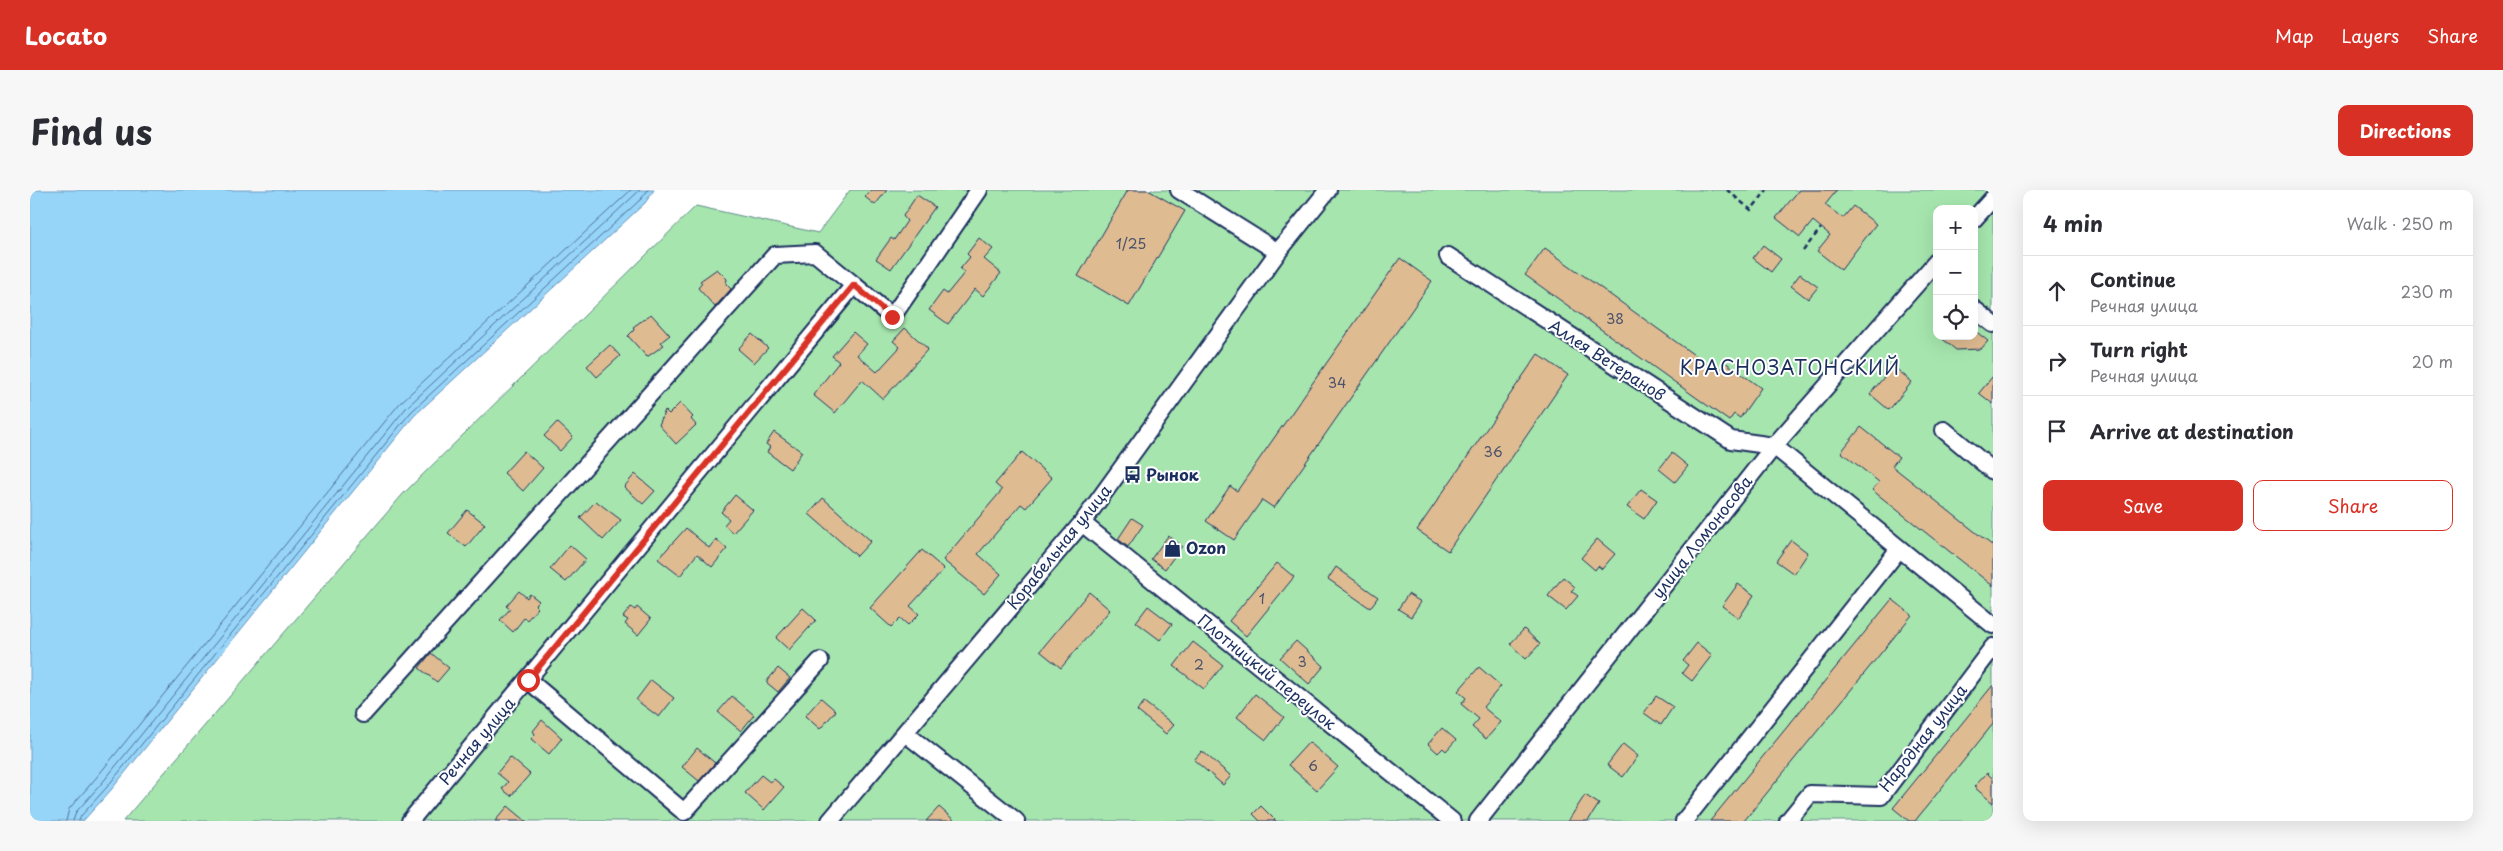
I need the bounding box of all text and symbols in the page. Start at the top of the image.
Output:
text: Locato [25,17,107,53]
text: Map [2275,22,2314,49]
text: Layers [2342,22,2399,49]
text: Share [2427,22,2478,49]
text: Find us [30,104,152,157]
button: Directions [2338,105,2473,156]
map controls [1933,205,1978,340]
button: + [1933,205,1978,250]
text: 4 min [2043,207,2103,239]
text: Walk · 250 m [2347,211,2453,235]
house number: 1/25 [1116,233,1146,254]
button: − [1933,250,1978,295]
text: Continue [2090,265,2176,293]
icon: ahead [2043,277,2071,305]
text: 230 m [2401,279,2453,303]
text: Речная улица [2090,293,2198,317]
button: locate [1933,295,1978,340]
route end [881,306,904,329]
house number: 38 [1606,308,1624,329]
street label: Аллея Ветеранов [1545,312,1671,406]
text: Turn right [2090,335,2188,363]
icon: right [2043,347,2071,375]
text: 20 m [2412,349,2453,373]
district label: КРАСНОЗАТОНСКИЙ [1680,353,1900,381]
text: Речная улица [2090,363,2198,387]
house number: 34 [1328,372,1346,393]
icon: arrive [2043,417,2071,445]
text: Arrive at destination [2090,417,2294,445]
house number: 36 [1483,441,1503,462]
place label: Рынок [1146,462,1200,486]
bus stop icon: Рынок [1122,465,1142,485]
street label: улица Ломоносова [1645,470,1757,603]
street label: Корабельная улица [1000,479,1116,614]
button: Save [2043,480,2243,531]
button: Share [2253,480,2453,531]
place label: Ozon [1186,535,1226,559]
shop icon: Ozon [1162,538,1182,558]
house number: 1 [1259,588,1265,609]
street label: Плотницкий переулок [1193,608,1342,735]
house number: 3 [1297,651,1307,672]
house number: 2 [1194,654,1204,675]
route start [517,669,540,692]
street label: Народная улица [1872,678,1972,796]
street label: Речная улица [432,691,520,789]
house number: 6 [1308,755,1318,776]

